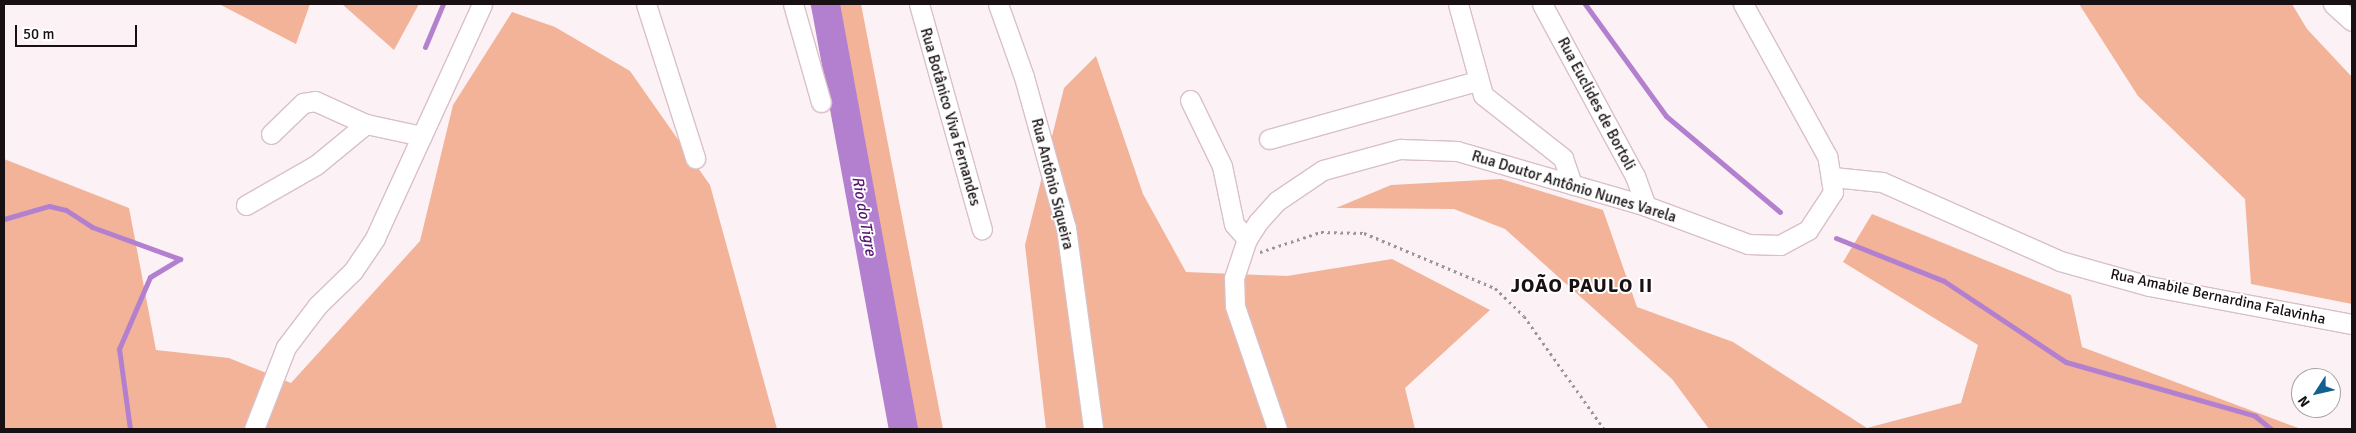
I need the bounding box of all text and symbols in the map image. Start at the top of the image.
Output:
scale bar [18,15,140,47]
text: 50 m [23,25,54,43]
street label: Rua Botânico Viva Fernandes [916,26,984,208]
street label: Rua Euclides de Bortoli [1553,35,1639,173]
street label: Rua Antônio Siqueira [1027,117,1077,251]
street label: Rua Doutor Antônio Nunes Varela [1469,147,1679,227]
water label: Rio do Tigre [848,175,880,257]
street label: Rua Amabile Bernardina Falavinha [2109,265,2327,329]
district label: JOÃO PAULO II [1509,273,1655,297]
north arrow [2291,368,2341,418]
text: N [2294,392,2314,410]

